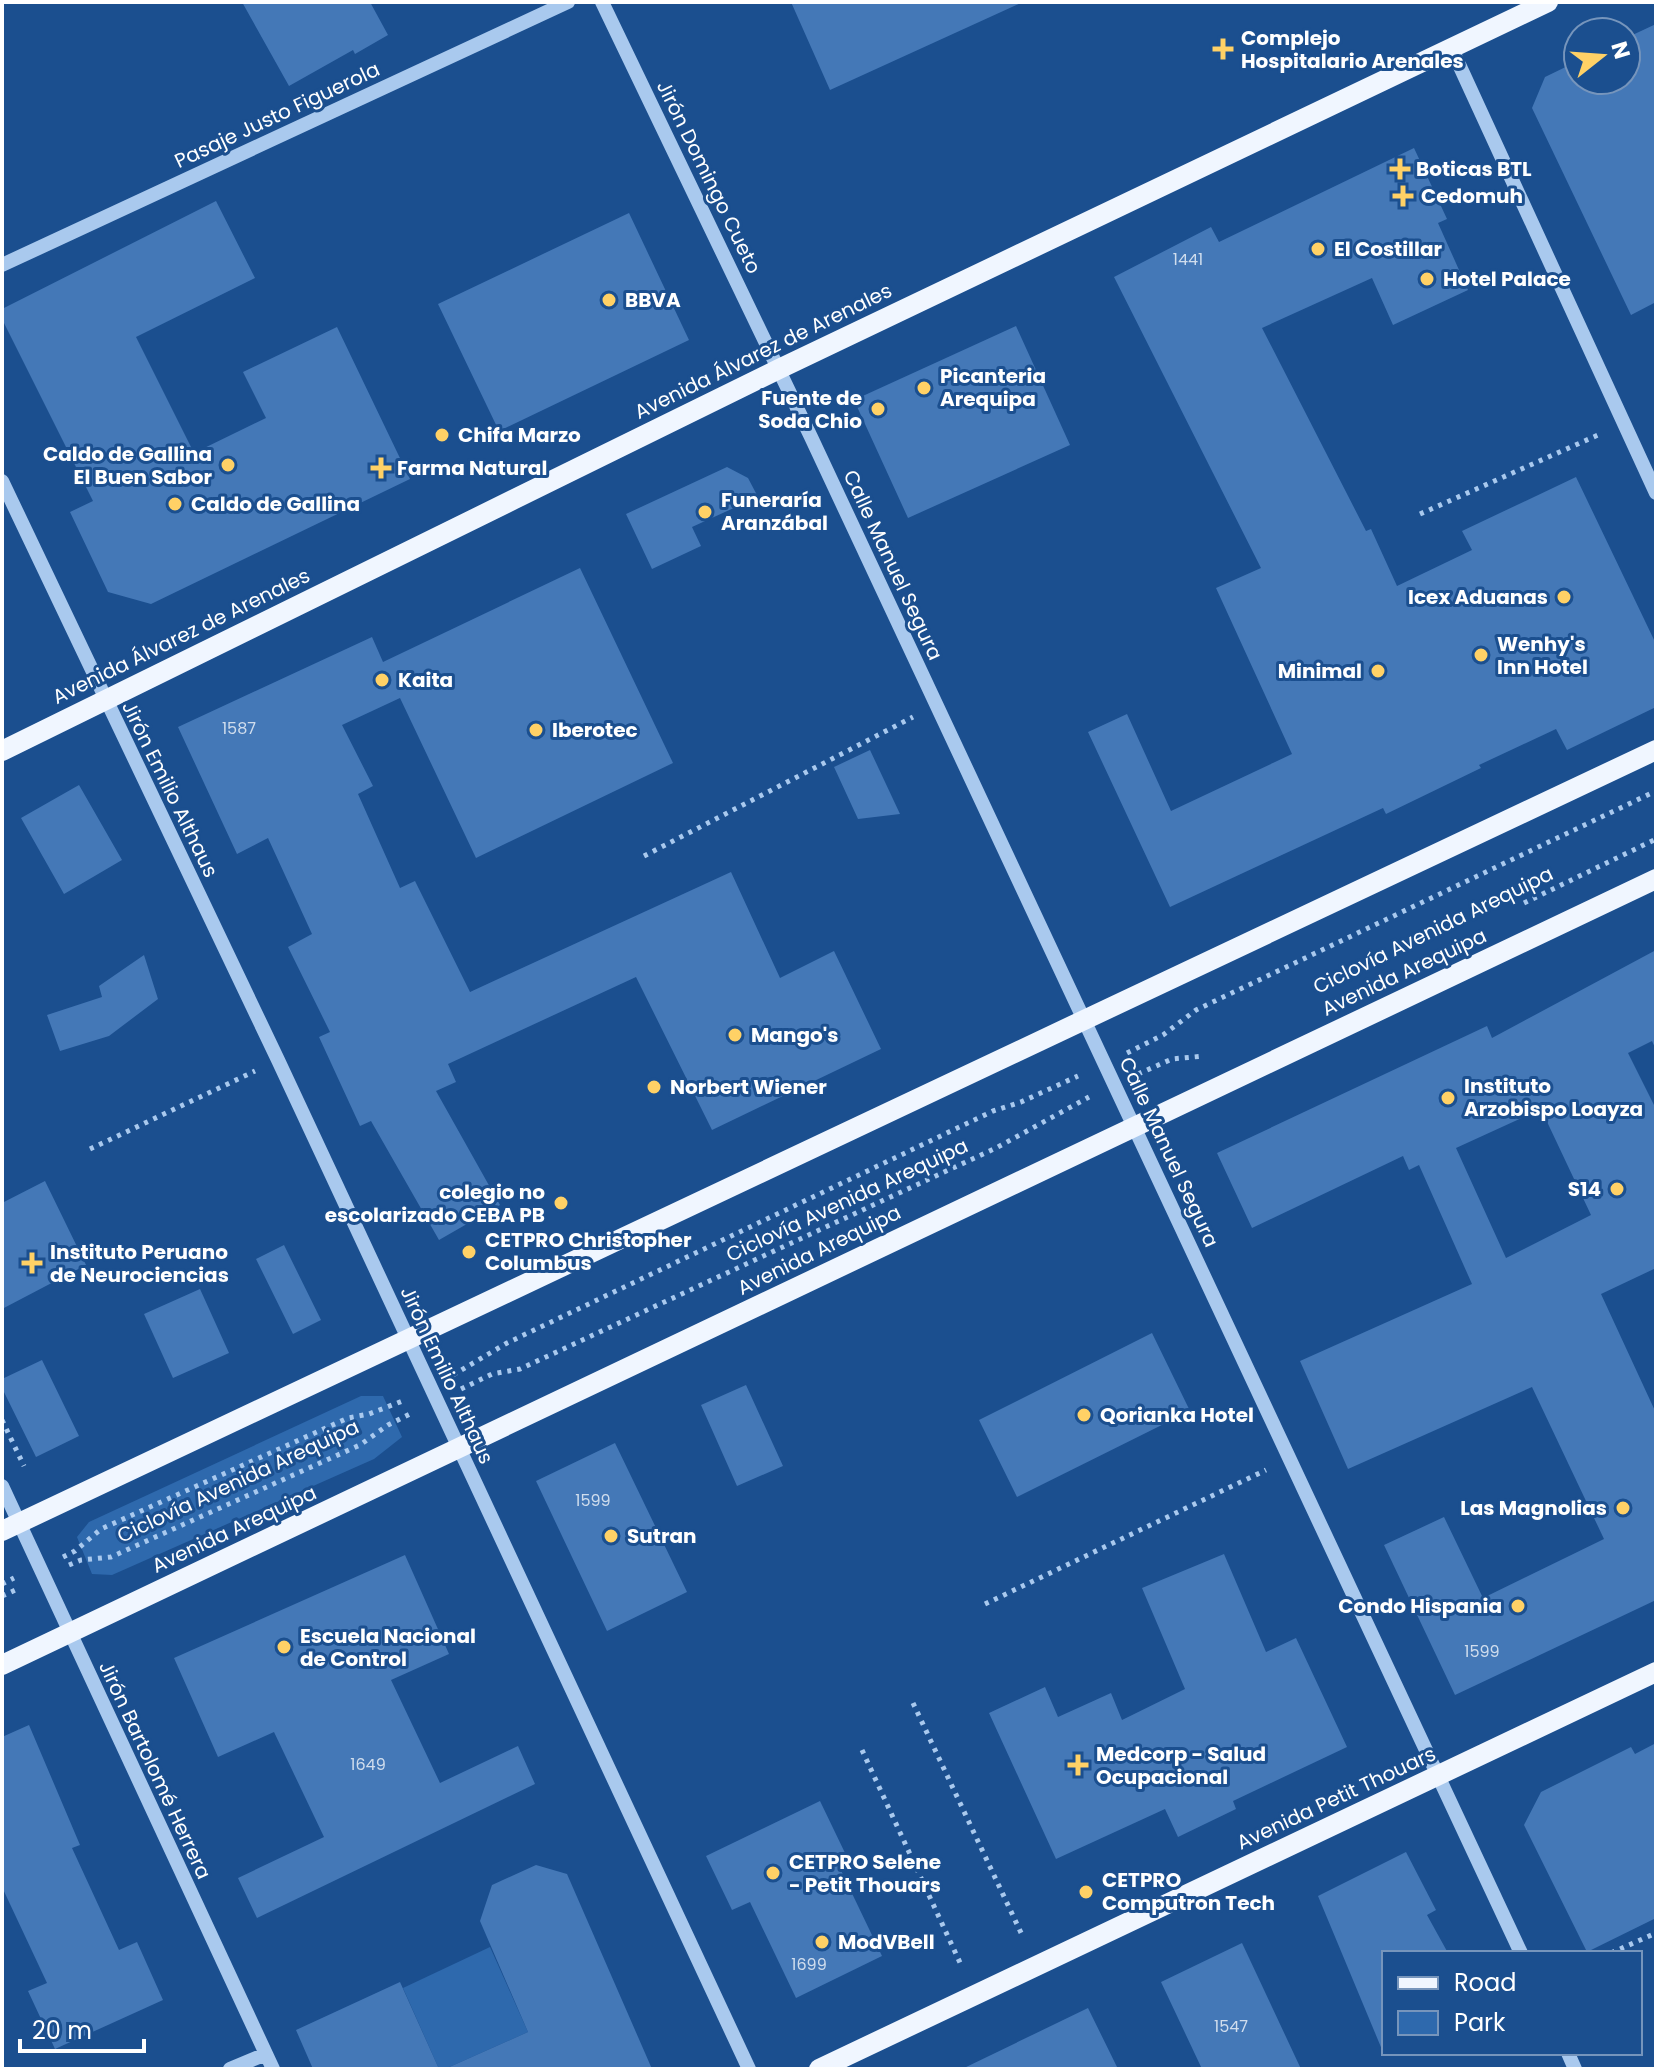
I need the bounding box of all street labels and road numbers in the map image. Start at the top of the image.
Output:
street label: Pasaje Justo Figuerola [170,55,384,175]
street label: Jirón Domingo Cueto [650,76,768,278]
street label: Avenida Álvarez de Arenales [630,276,896,426]
street label: Calle Manuel Segura [837,465,949,665]
street label: Avenida Álvarez de Arenales [48,561,314,711]
street label: Jirón Emilio Althaus [115,696,225,882]
street label: Ciclovía Avenida Arequipa [1309,861,1557,999]
street label: Avenida Arequipa [1318,923,1490,1021]
street label: Calle Manuel Segura [1113,1052,1225,1252]
street label: Ciclovía Avenida Arequipa [722,1133,972,1267]
street label: Avenida Arequipa [733,1200,905,1300]
street label: Jirón Emilio Althaus [394,1282,500,1468]
street label: Ciclovía Avenida Arequipa [113,1414,363,1548]
street label: Avenida Arequipa [148,1480,320,1578]
street label: Jirón Bartolomé Herrera [92,1656,218,1884]
street label: Avenida Petit Thouars [1232,1740,1440,1856]

